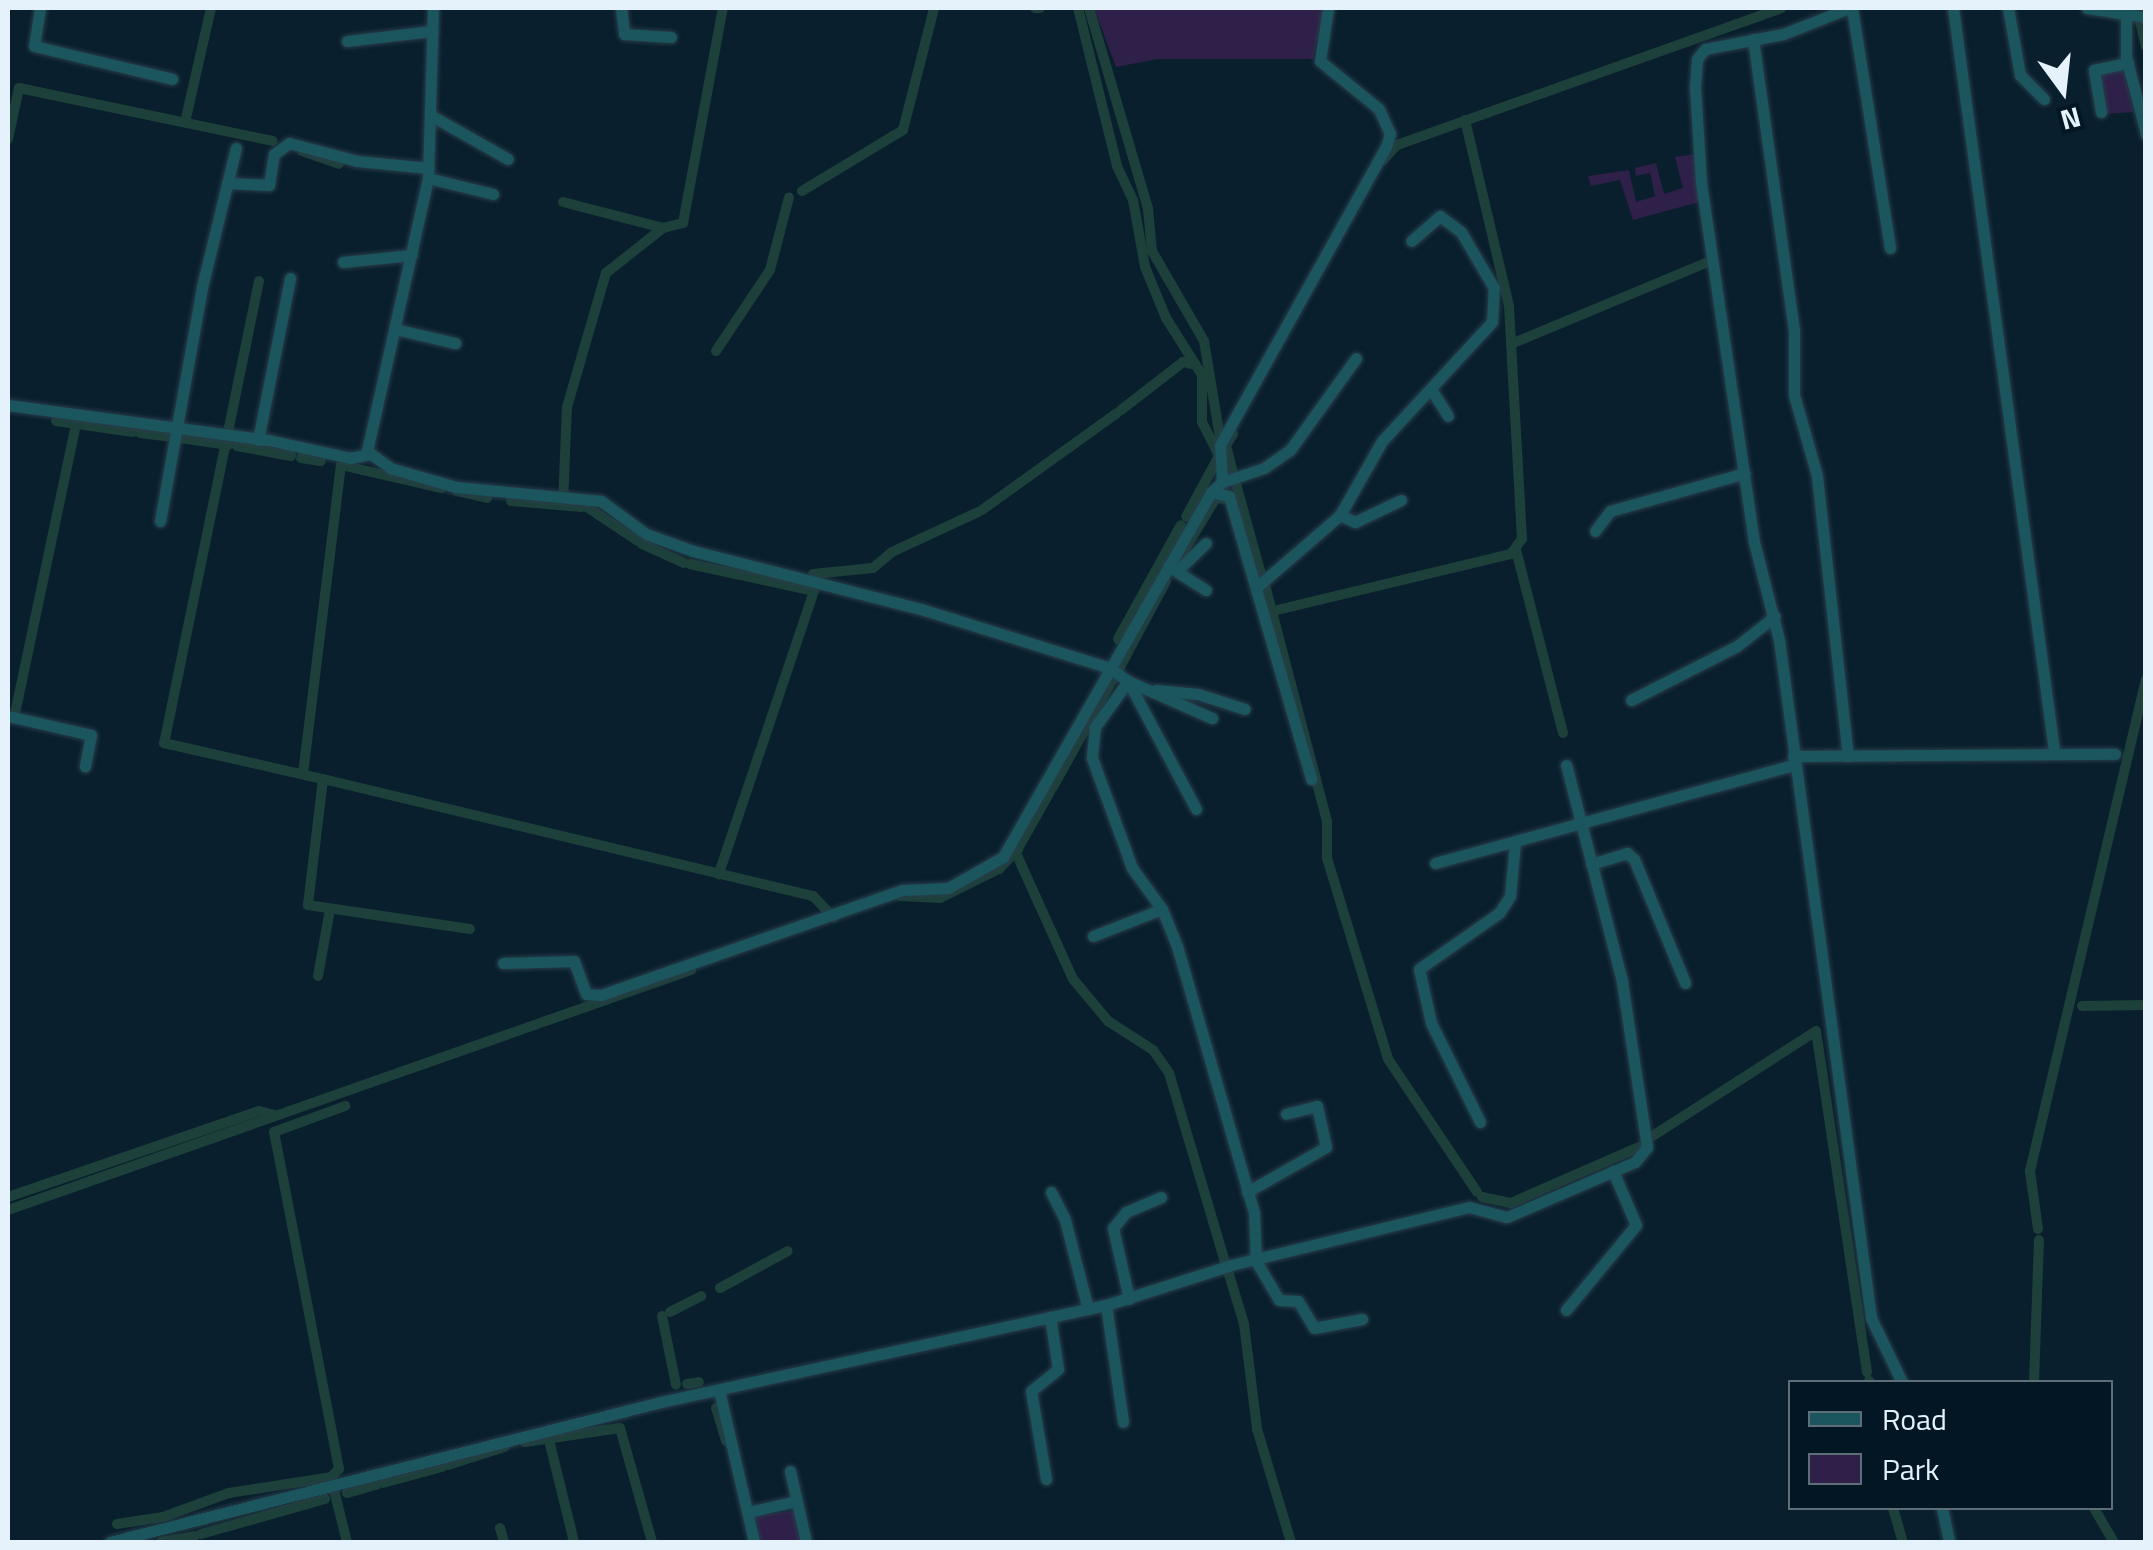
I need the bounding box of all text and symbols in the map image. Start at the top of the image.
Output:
north arrow [2013,40,2113,140]
text: N [2056,96,2086,143]
legend [1788,1380,2113,1510]
text: Road [1882,1396,1947,1442]
text: Park [1882,1446,1939,1492]

